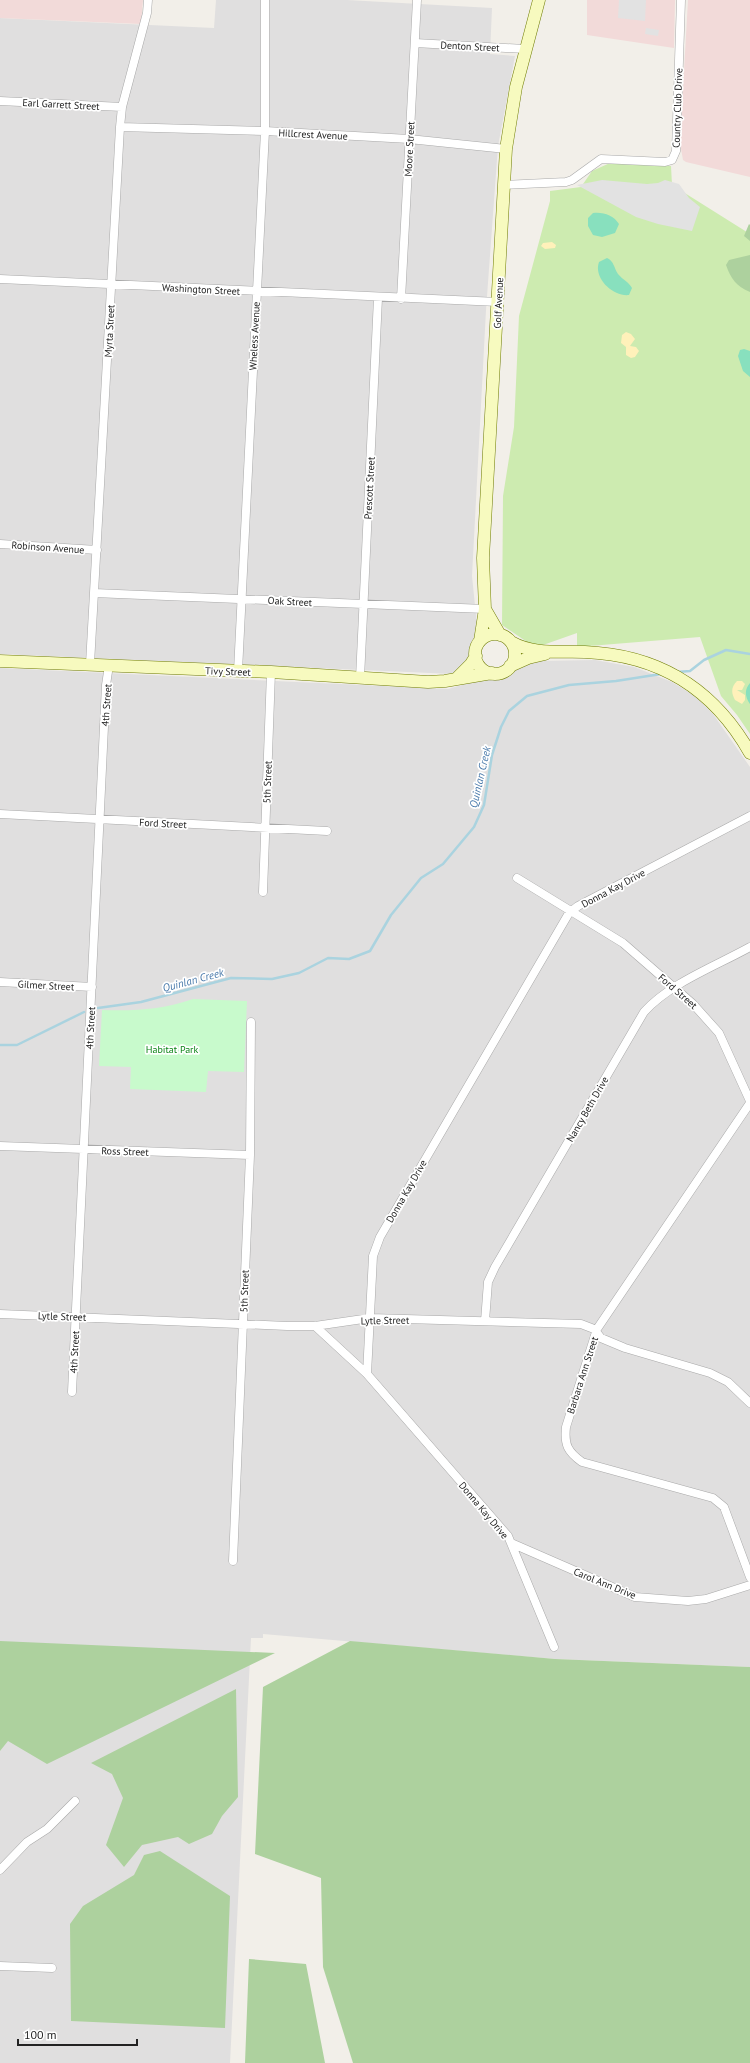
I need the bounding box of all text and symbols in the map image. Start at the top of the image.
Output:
street label: Denton Street [440,38,501,55]
street label: Country Club Drive [670,68,685,148]
street label: Earl Garrett Street [22,96,100,113]
street label: Moore Street [402,120,417,177]
street label: Hillcrest Avenue [278,126,348,143]
street label: Golf Avenue [491,277,506,329]
street label: Washington Street [162,281,241,298]
street label: Wheless Avenue [246,301,263,371]
street label: Myrta Street [102,304,117,358]
street label: Prescott Street [361,456,378,520]
street label: Robinson Avenue [11,538,85,557]
street label: Oak Street [267,594,313,609]
street label: Tivy Street [205,664,252,679]
street label: 4th Street [99,683,115,727]
water label: Quinlan Creek [466,744,494,809]
street label: 5th Street [260,760,275,803]
street label: Ford Street [139,816,188,831]
street label: Donna Kay Drive [579,866,647,911]
water label: Quinlan Creek [161,965,226,995]
street label: Ford Street [655,971,700,1012]
street label: Gilmer Street [17,978,75,994]
street label: 4th Street [83,1006,98,1050]
park label: Habitat Park [146,1043,198,1056]
street label: Nancy Beth Drive [563,1074,611,1144]
street label: Ross Street [101,1144,150,1159]
street label: Donna Kay Drive [383,1157,430,1225]
street label: 5th Street [237,1269,252,1312]
street label: Lytle Street [38,1309,87,1324]
street label: Lytle Street [361,1314,410,1327]
street label: 4th Street [67,1330,82,1374]
street label: Barbara Ann Street [564,1334,601,1415]
street label: Donna Kay Drive [456,1479,511,1542]
street label: Carol Ann Drive [572,1565,638,1602]
scale bar [18,2021,137,2047]
text: 100 m [24,2027,57,2042]

